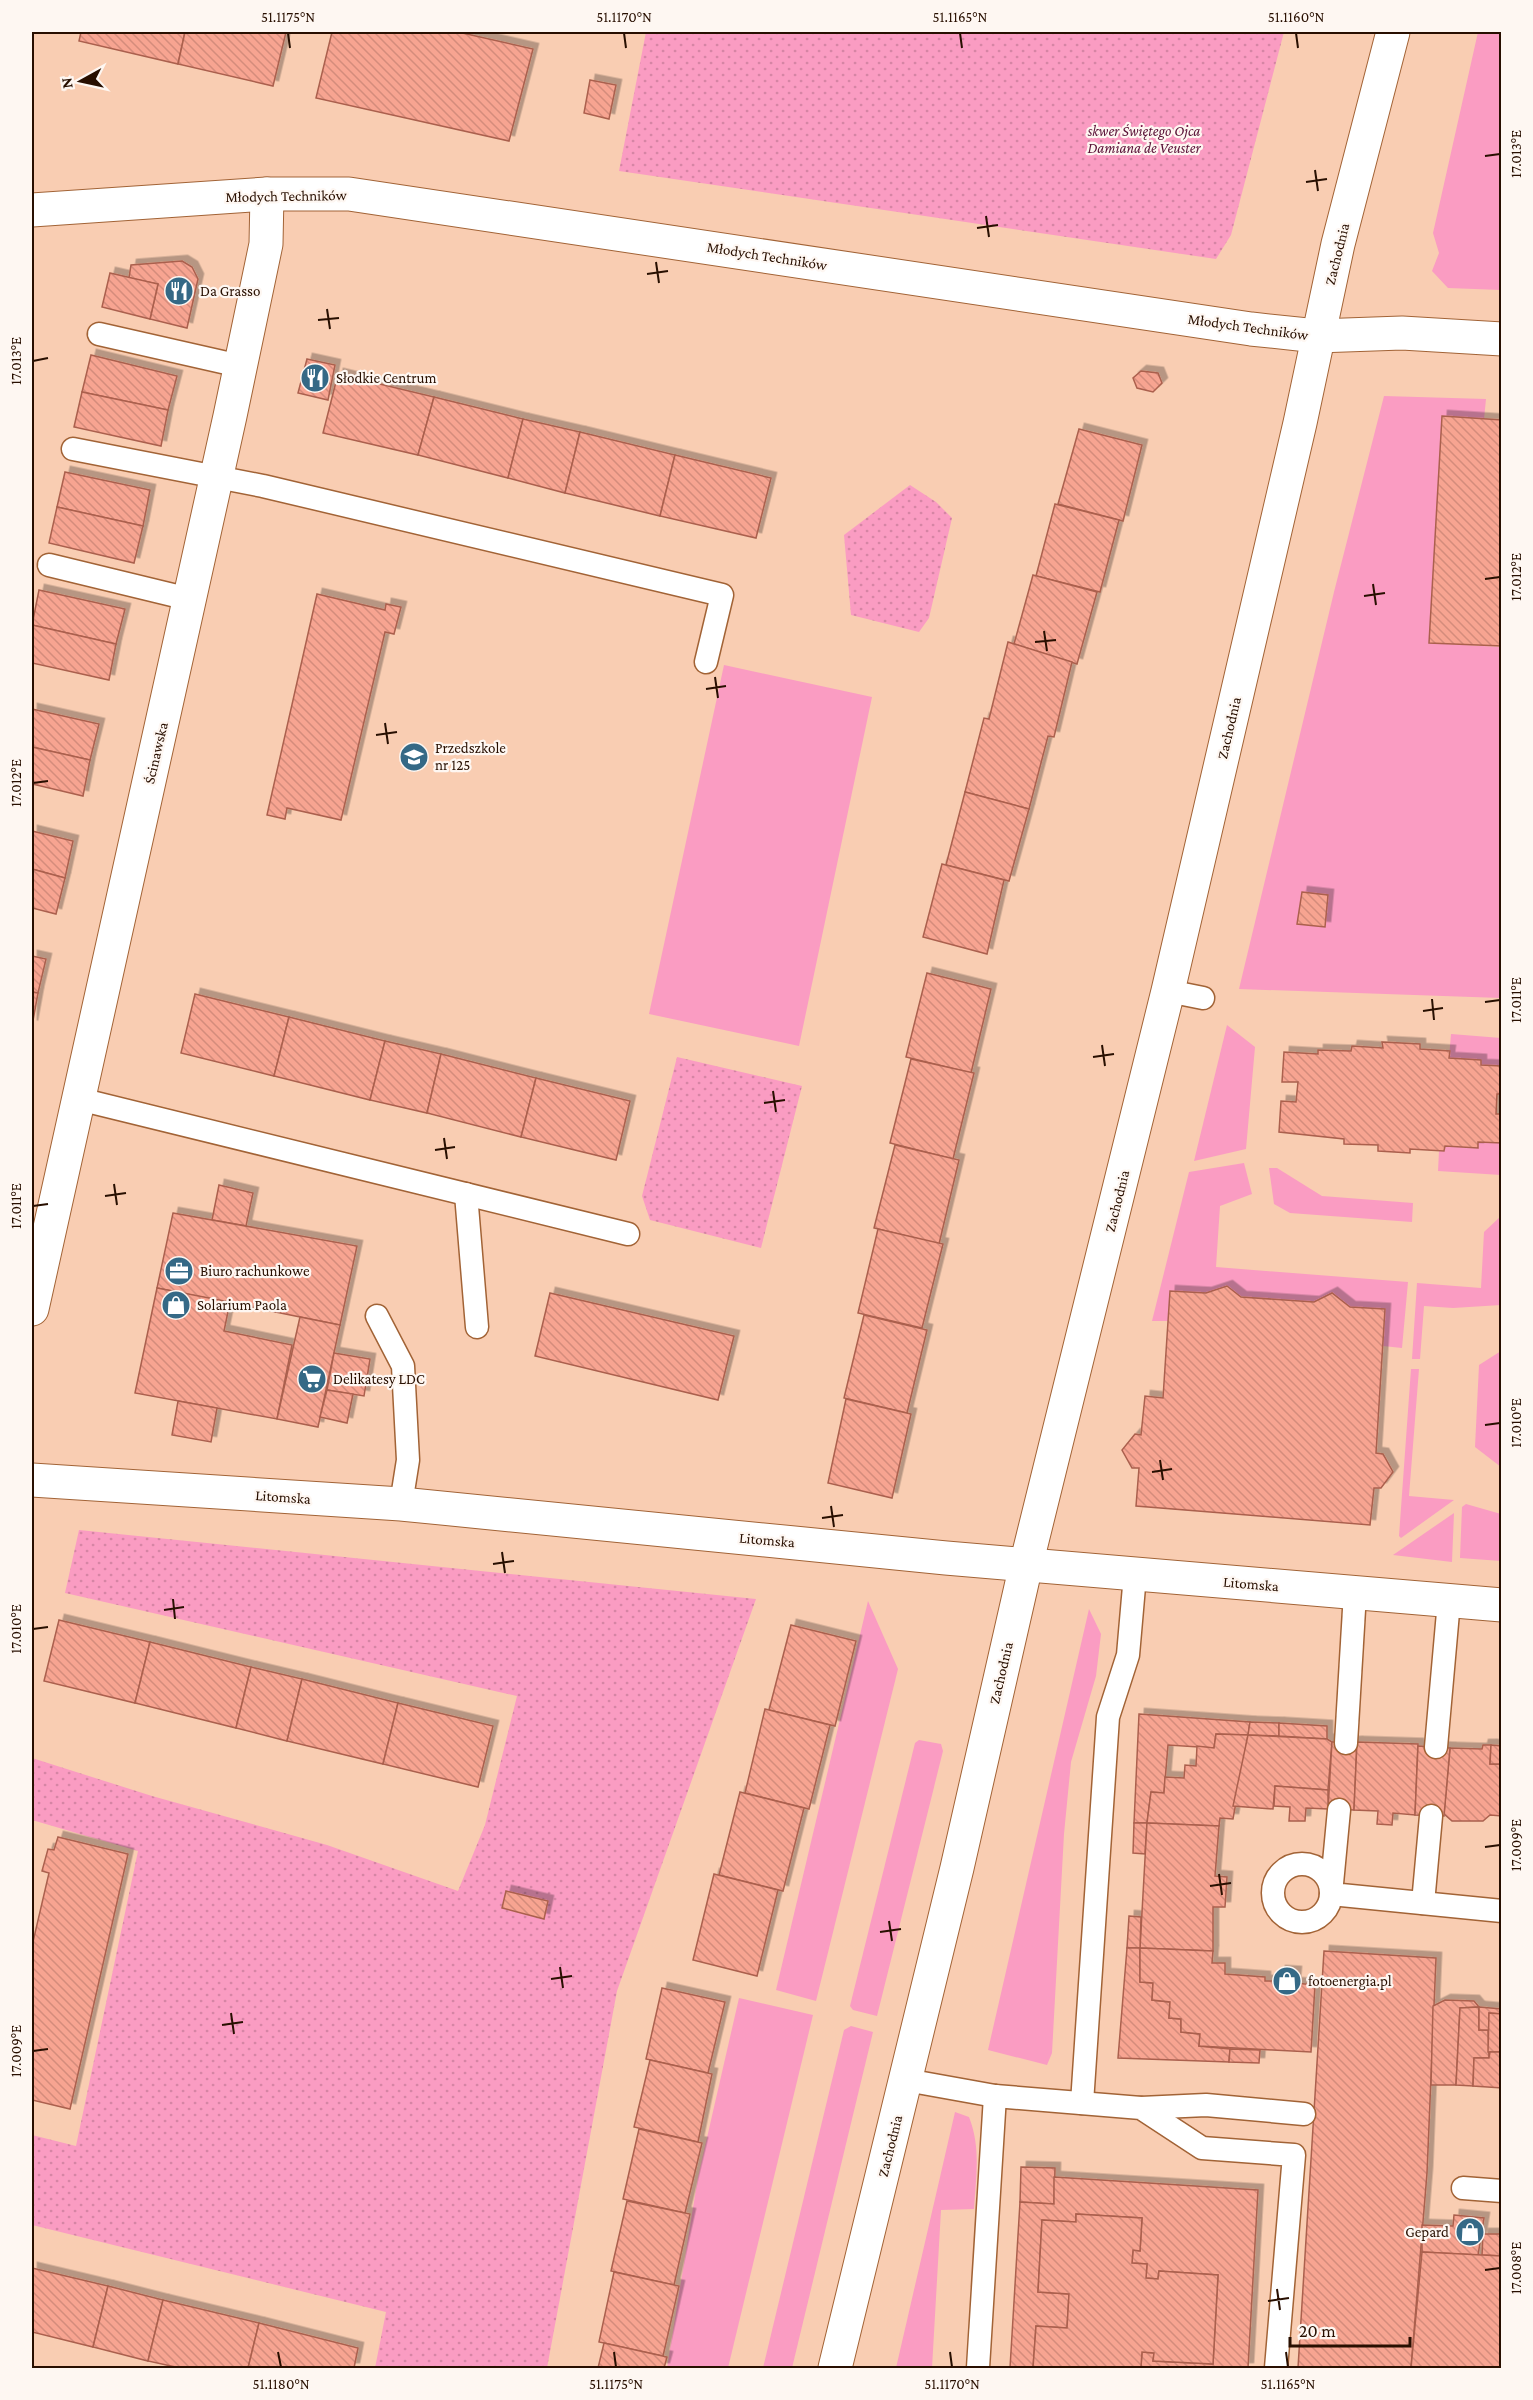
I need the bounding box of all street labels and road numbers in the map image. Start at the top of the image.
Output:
street label: Młodych Techników [225,187,348,206]
street label: Zachodnia [1322,221,1352,287]
street label: Młodych Techników [706,239,829,275]
street label: Młodych Techników [1187,311,1310,344]
street label: Zachodnia [1214,695,1244,761]
street label: Ścinawska [141,720,171,785]
street label: Zachodnia [1102,1168,1132,1234]
street label: Litomska [255,1487,311,1507]
street label: Litomska [739,1530,795,1550]
street label: Litomska [1223,1574,1279,1594]
street label: Zachodnia [986,1640,1016,1706]
street label: Zachodnia [875,2113,905,2179]

